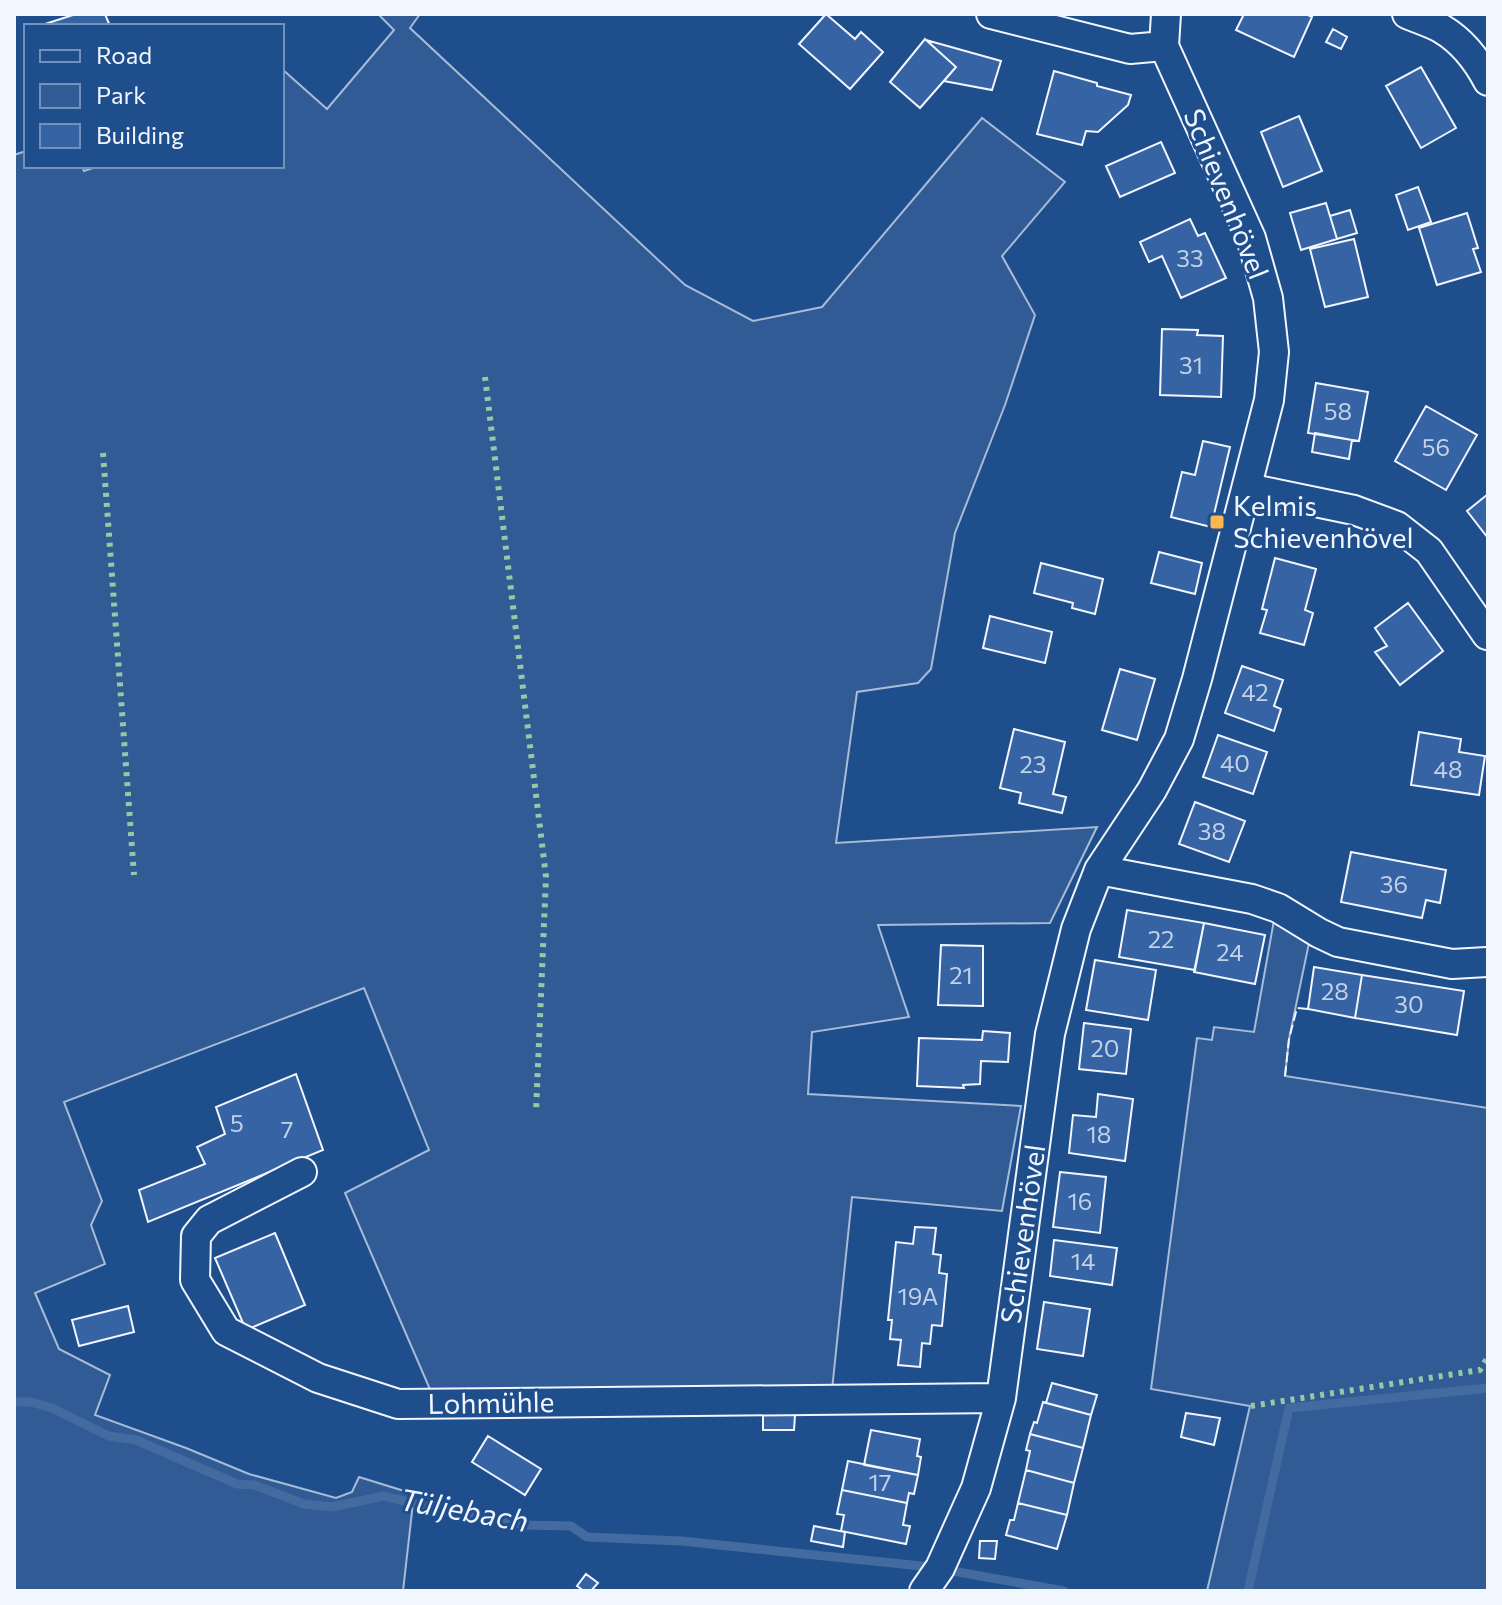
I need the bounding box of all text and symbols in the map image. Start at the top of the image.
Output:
legend [24,24,284,168]
text: Road [96,40,152,69]
text: Park [96,80,146,109]
street label: Schievenhövel [1177,104,1277,284]
text: Building [96,120,184,149]
house number: 33 [1176,243,1204,272]
house number: 31 [1179,350,1203,379]
house number: 58 [1324,396,1352,425]
house number: 56 [1422,432,1450,461]
place label: Kelmis Schievenhövel [1233,488,1414,554]
marker: Kelmis Schievenhövel [1208,513,1226,531]
house number: 42 [1241,677,1269,706]
house number: 40 [1220,748,1250,777]
house number: 23 [1019,749,1047,778]
house number: 48 [1434,754,1462,783]
house number: 38 [1198,816,1226,845]
house number: 36 [1380,869,1408,898]
house number: 22 [1148,924,1174,953]
house number: 24 [1216,937,1244,966]
house number: 21 [949,960,973,989]
house number: 28 [1321,976,1349,1005]
house number: 30 [1394,989,1424,1018]
house number: 20 [1091,1033,1119,1062]
house number: 5 [230,1108,244,1137]
house number: 7 [281,1114,293,1143]
house number: 18 [1087,1119,1111,1148]
street label: Schievenhövel [993,1142,1051,1326]
house number: 16 [1068,1186,1092,1215]
house number: 14 [1071,1246,1095,1275]
house number: 19A [898,1281,938,1310]
street label: Lohmühle [427,1384,555,1420]
house number: 17 [869,1467,891,1496]
water label: Tüljebach [397,1479,532,1538]

